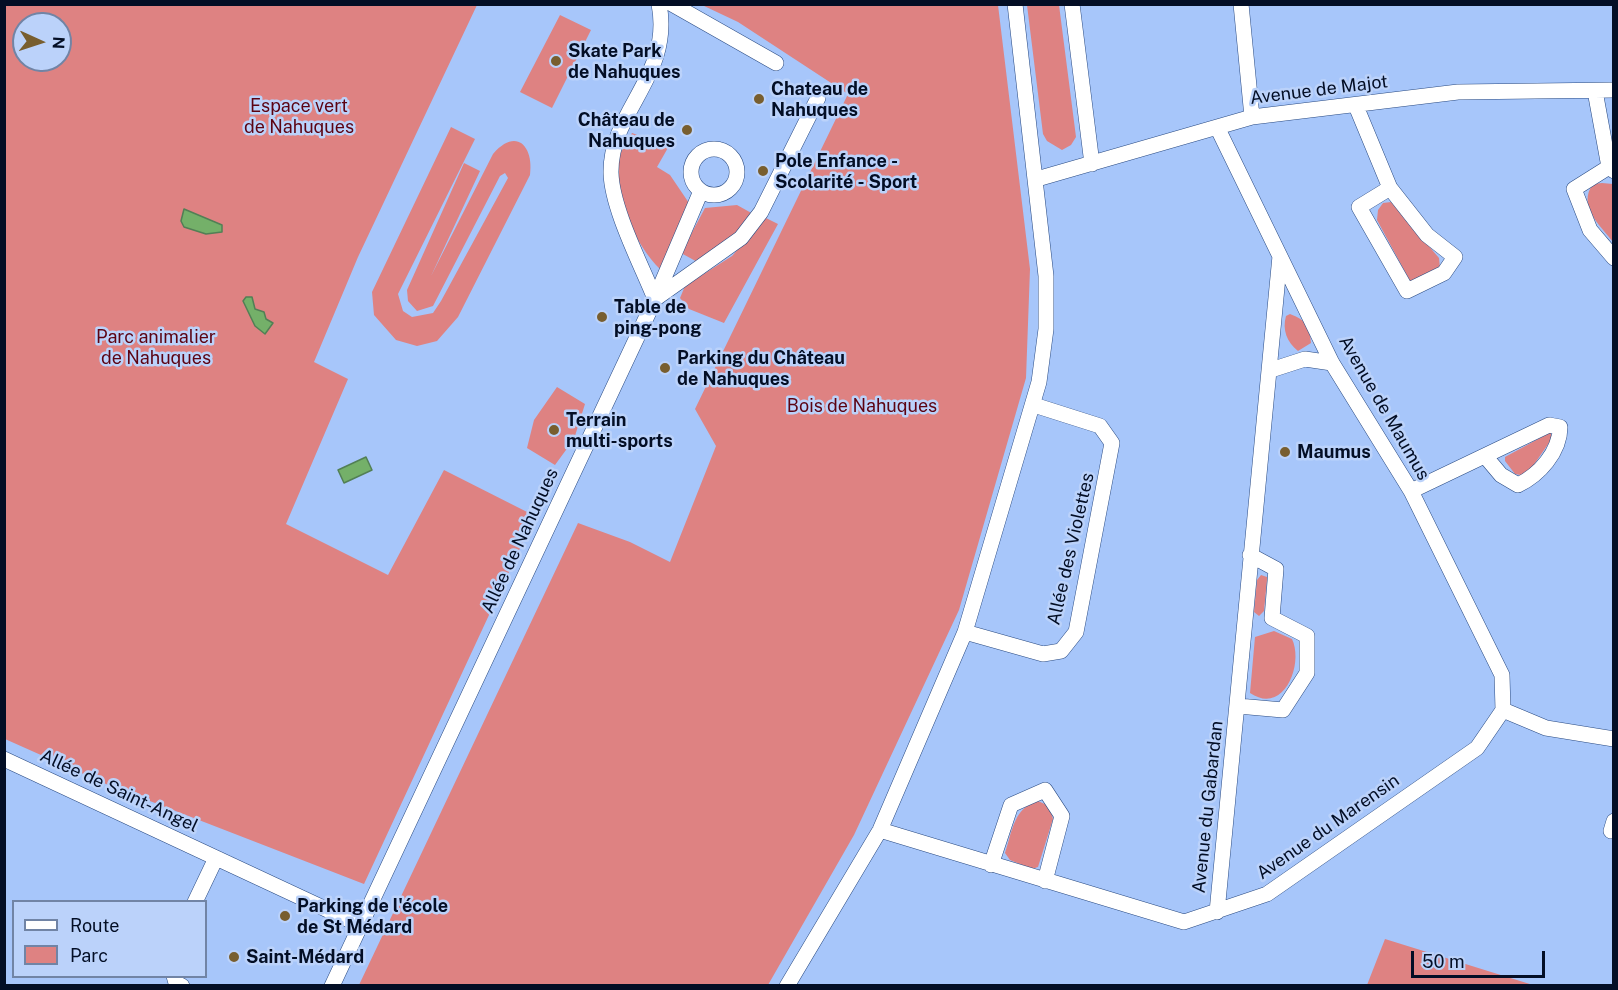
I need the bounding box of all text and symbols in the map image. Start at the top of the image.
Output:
north arrow [12,12,72,72]
text: N [49,36,68,50]
place label: Skate Park de Nahuques [568,40,680,82]
marker: Skate Park de Nahuques [549,54,563,68]
street label: Avenue de Majot [1249,71,1389,109]
place label: Chateau de Nahuques [771,78,868,121]
marker: Chateau de Nahuques [752,92,766,106]
park label: Espace vert de Nahuques [244,95,354,138]
place label: Château de Nahuques [578,109,675,152]
marker: Château de Nahuques [680,123,694,137]
place label: Pole Enfance - Scolarité - Sport [775,150,917,192]
marker: Pole Enfance - Scolarité - Sport [756,164,770,178]
place label: Table de ping-pong [614,296,701,338]
marker: Table de ping-pong [595,310,609,324]
park label: Parc animalier de Nahuques [96,326,216,368]
street label: Avenue de Maumus [1334,332,1434,484]
place label: Parking du Château de Nahuques [677,347,845,389]
marker: Parking du Château de Nahuques [658,361,672,375]
park label: Bois de Nahuques [787,395,937,417]
place label: Terrain multi-sports [566,409,673,452]
marker: Terrain multi-sports [547,423,561,437]
place label: Maumus [1297,441,1371,463]
marker: Maumus [1278,445,1292,459]
street label: Allée de Nahuques [477,465,563,617]
street label: Allée des Violettes [1043,471,1099,627]
street label: Avenue du Gabardan [1188,720,1228,894]
street label: Allée de Saint-Angel [36,745,202,837]
street label: Avenue du Marensin [1253,770,1403,884]
place label: Parking de l'école de St Médard [297,895,448,938]
legend [12,900,207,978]
marker: Parking de l'école de St Médard [278,909,292,923]
text: Route [70,915,119,936]
scale bar [1414,939,1548,977]
text: Parc [70,945,108,966]
place label: Saint-Médard [246,946,364,968]
marker: Saint-Médard [227,950,241,964]
text: 50 m [1422,951,1465,972]

